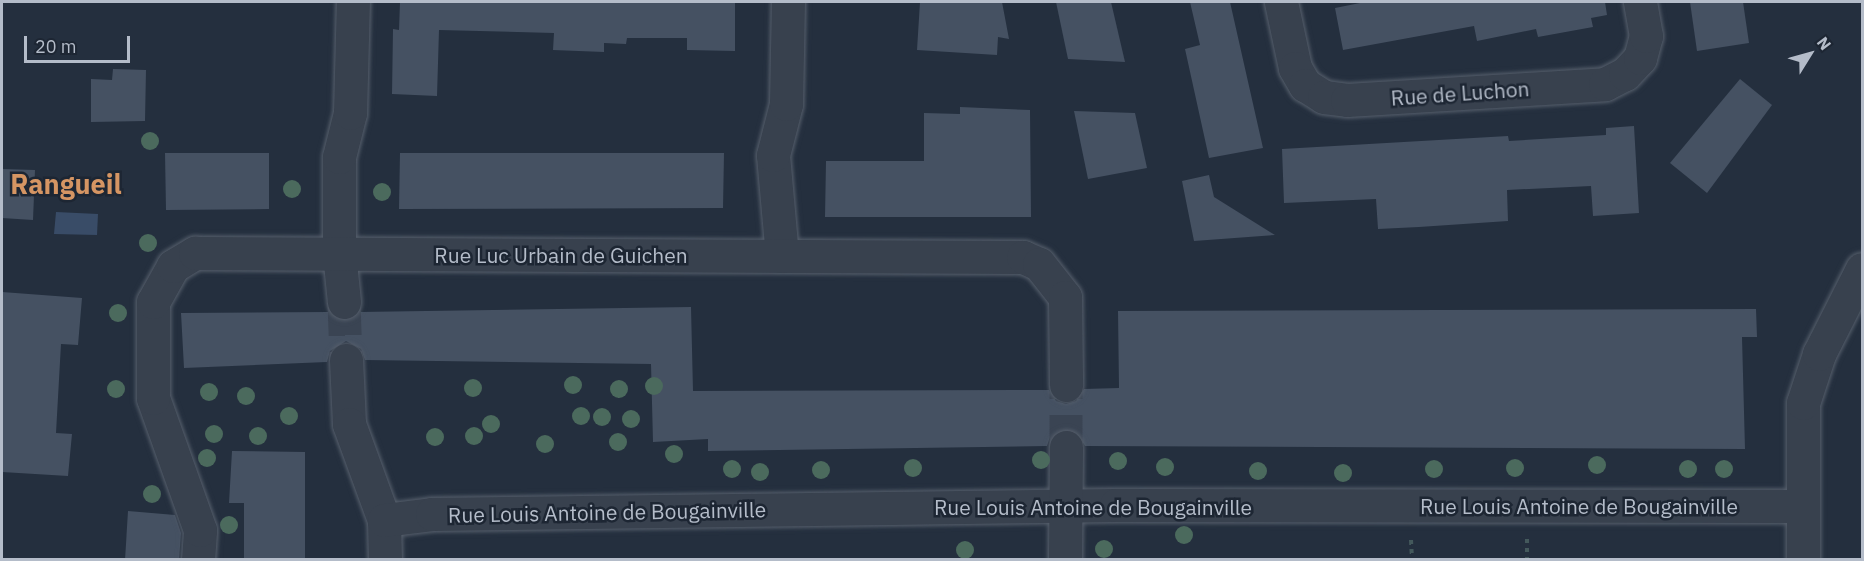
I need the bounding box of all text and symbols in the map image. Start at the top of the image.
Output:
scale bar [27,24,134,62]
north arrow [1780,24,1840,84]
text: N [1813,33,1836,54]
text: 20 m [35,35,77,58]
street label: Rue de Luchon [1390,76,1530,110]
district label: Rangueil [10,168,122,200]
street label: Rue Luc Urbain de Guichen [434,242,688,268]
street label: Rue Louis Antoine de Bougainville [1420,493,1738,519]
street label: Rue Louis Antoine de Bougainville [934,494,1252,520]
street label: Rue Louis Antoine de Bougainville [448,497,766,527]

